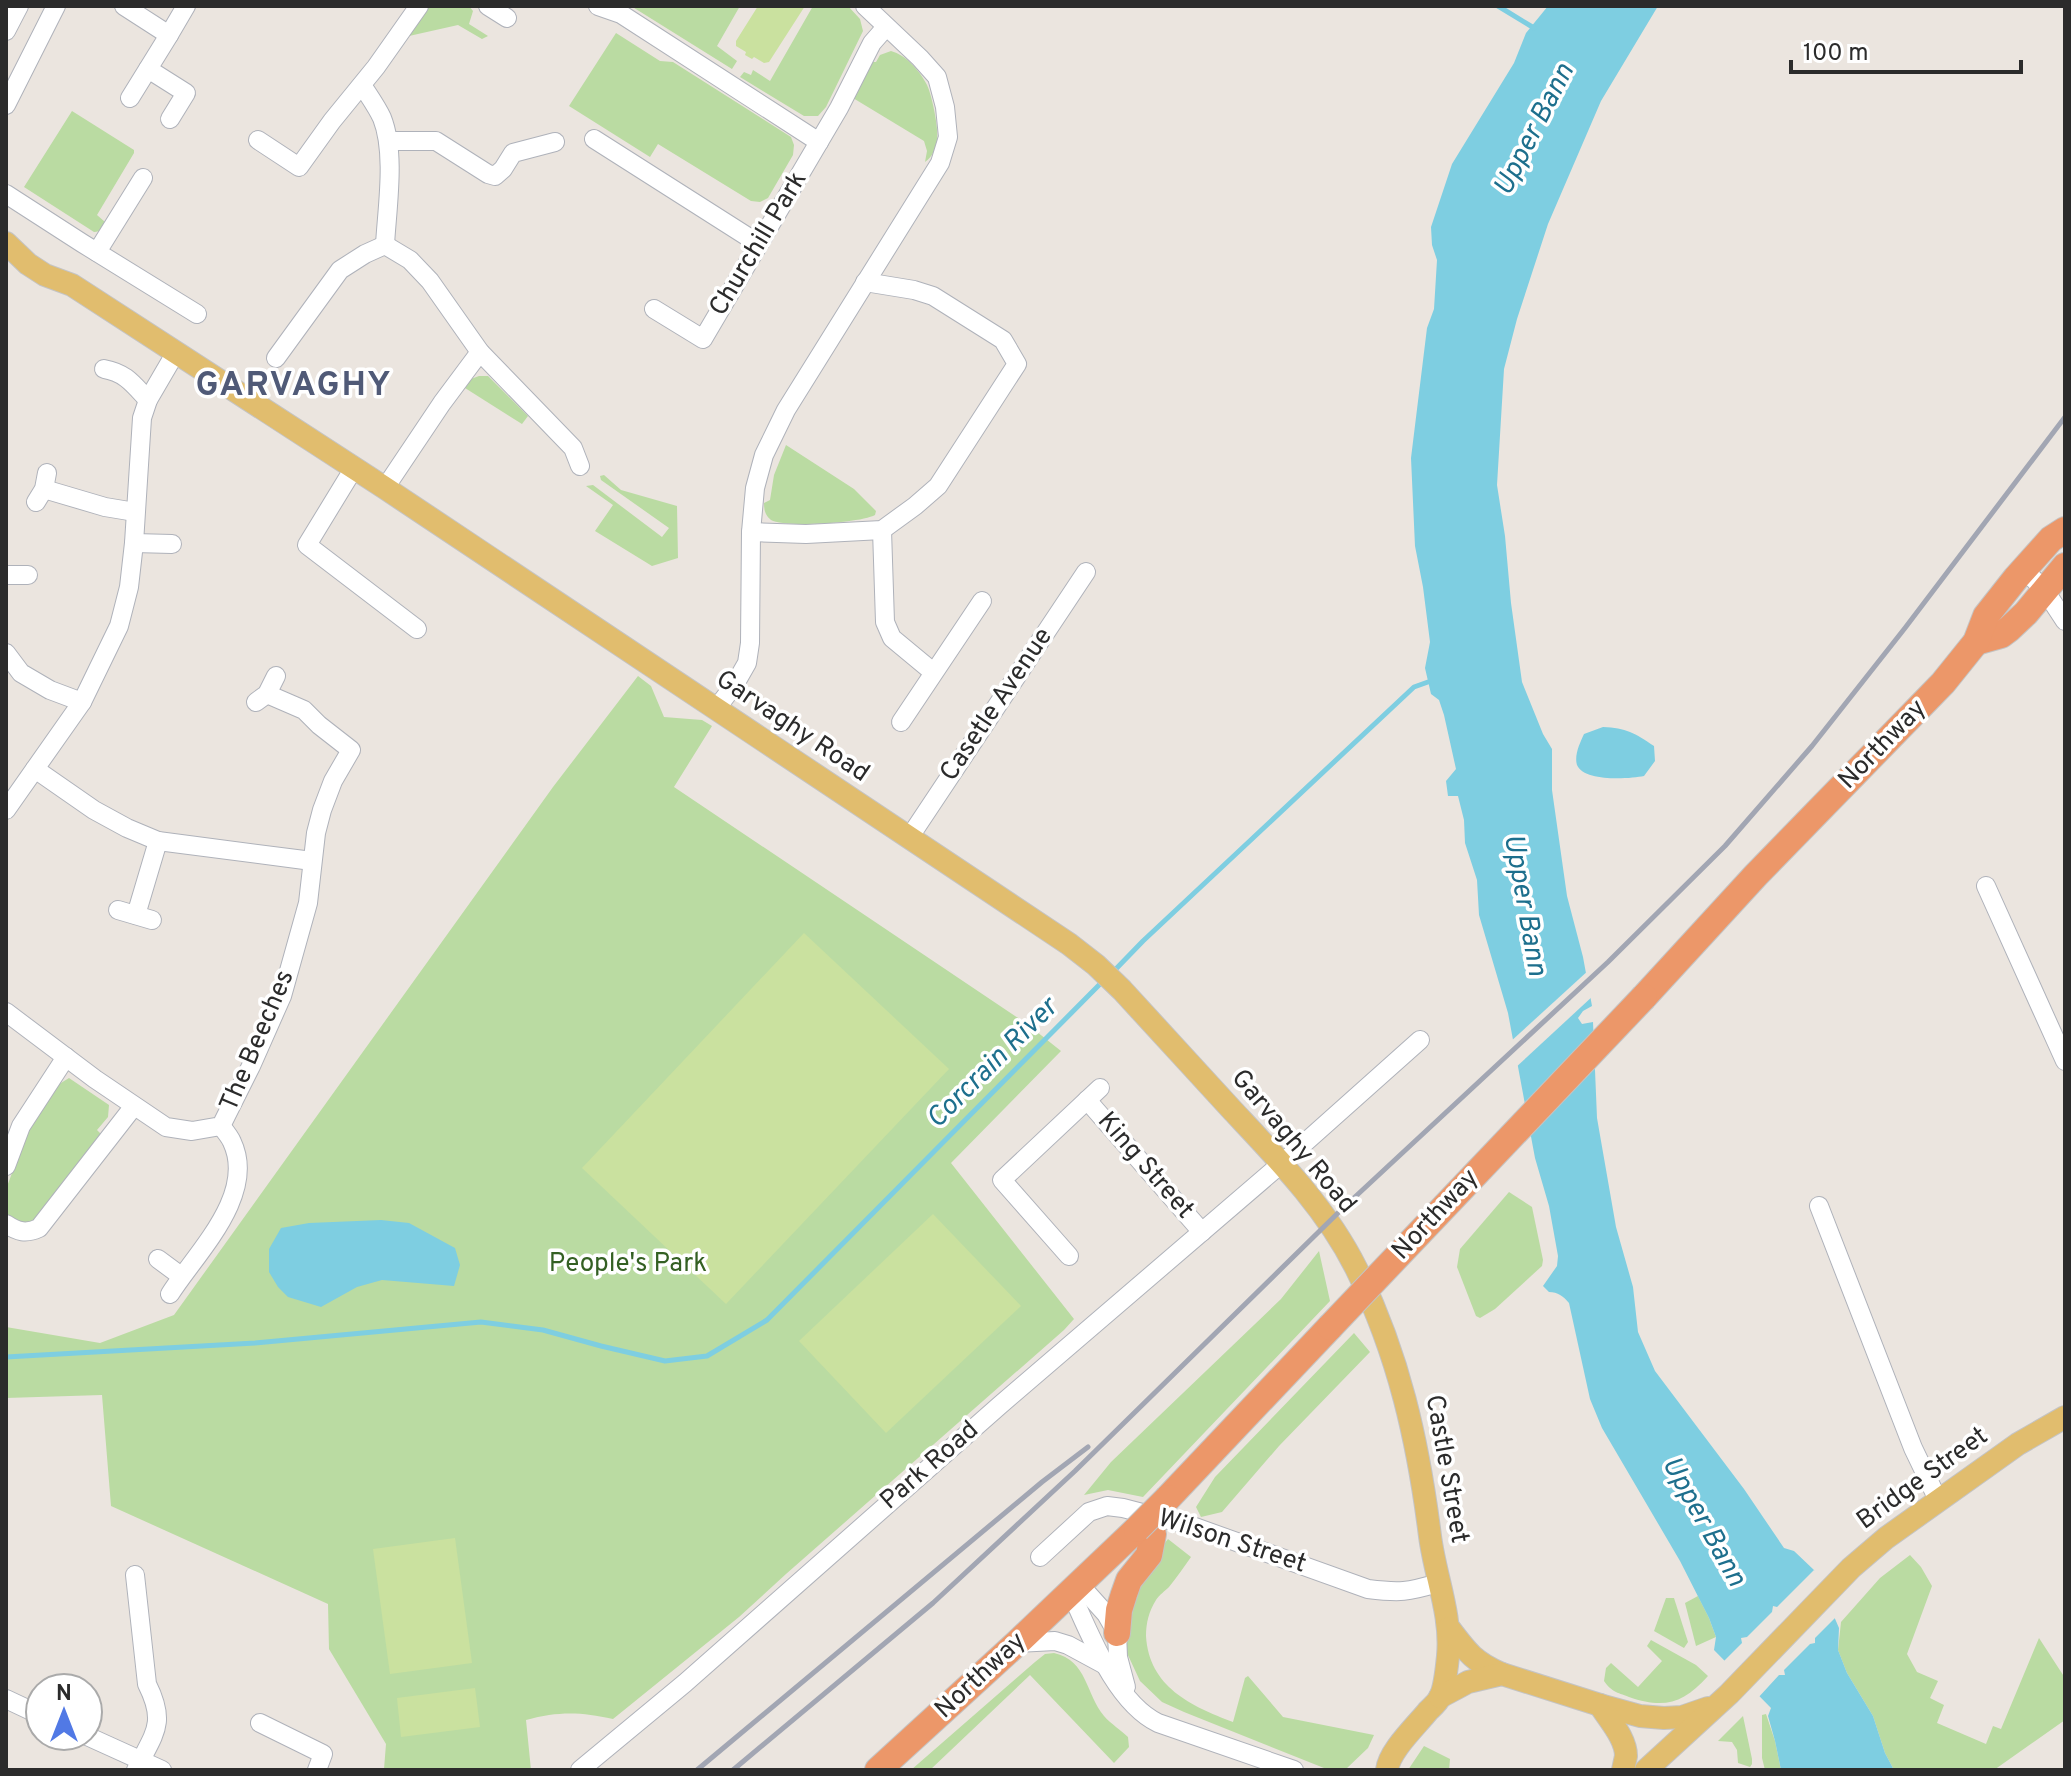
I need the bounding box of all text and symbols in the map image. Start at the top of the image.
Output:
scale bar [1791,24,2021,74]
text: 100 m [1803,39,1869,69]
water label: Upper Bann [1486,58,1584,202]
street label: Churchill Park [703,165,815,323]
district label: GARVAGHY [196,365,392,408]
street label: Casetle Avenue [933,622,1061,788]
street label: Garvaghy Road [709,663,875,791]
street label: Northway [1832,693,1934,797]
water label: Upper Bann [1494,831,1554,979]
street label: The Beeches [213,965,303,1117]
water label: Corcrain River [920,989,1068,1137]
street label: Garvaghy Road [1223,1063,1363,1221]
street label: King Street [1090,1106,1200,1226]
street label: Northway [1385,1163,1487,1267]
park label: People's Park [549,1248,707,1281]
street label: Castle Street [1417,1392,1475,1546]
street label: Park Road [874,1414,986,1518]
street label: Bridge Street [1851,1420,1995,1538]
water label: Upper Bann [1652,1450,1754,1594]
street label: Wilson Street [1154,1503,1310,1581]
street label: Northway [929,1625,1033,1727]
north arrow [24,1672,104,1752]
text: N [56,1681,72,1708]

